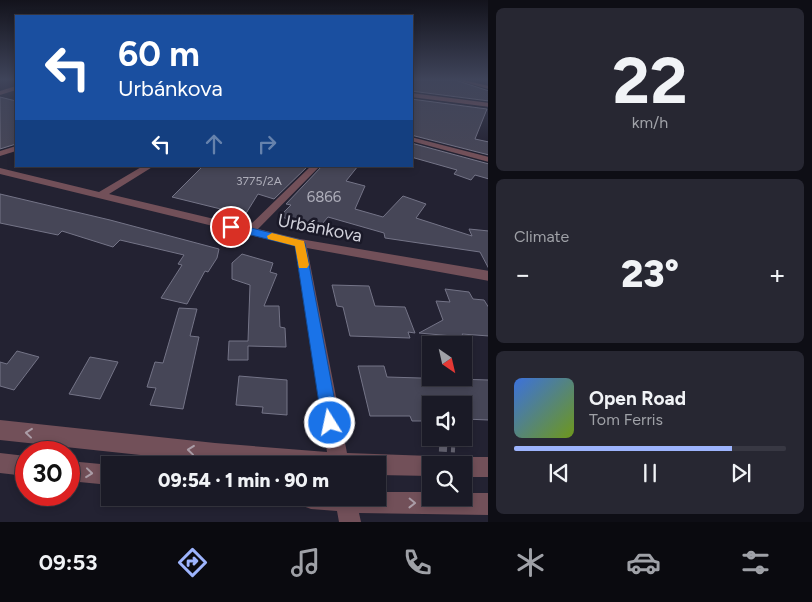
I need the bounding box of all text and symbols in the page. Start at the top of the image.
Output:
text: 60 m [118,33,200,75]
icon: left [35,35,100,100]
text: 22 [612,41,688,119]
text: Urbánkova [118,75,223,102]
text: km/h [632,113,668,132]
icon: left [147,130,175,158]
icon: ahead [200,130,228,158]
icon: right [253,130,281,158]
house number: 3775/2A [236,174,282,188]
house number: 6866 [307,188,342,206]
pin [210,206,252,248]
street label: Urbánkova [276,209,364,247]
icon: arrive [217,213,245,241]
text: Climate [514,227,569,246]
text: 23° [621,251,679,297]
text: − [514,257,531,291]
text: + [769,257,786,291]
north arrow [422,336,472,386]
map controls [422,336,472,506]
text: Open Road [589,387,686,410]
position arrow [303,396,355,448]
button: sound [422,396,472,446]
text: Tom Ferris [589,410,663,429]
one-way arrow [25,428,33,439]
speed limit sign: 30 [15,441,80,506]
one-way arrow [186,445,194,456]
button: search [422,456,472,506]
icon: previous [545,459,573,487]
icon: pause [636,459,664,487]
icon: next [727,459,755,487]
one-way arrow [86,467,94,478]
text: 09:54 · 1 min · 90 m [158,469,329,492]
one-way arrow [408,498,416,508]
icon: directions [175,545,210,580]
icon: music [288,545,323,580]
icon: phone [400,545,435,580]
icon: climate [513,545,548,580]
icon: car [626,545,661,580]
icon: filters [738,545,773,580]
text: 09:53 [39,549,97,576]

